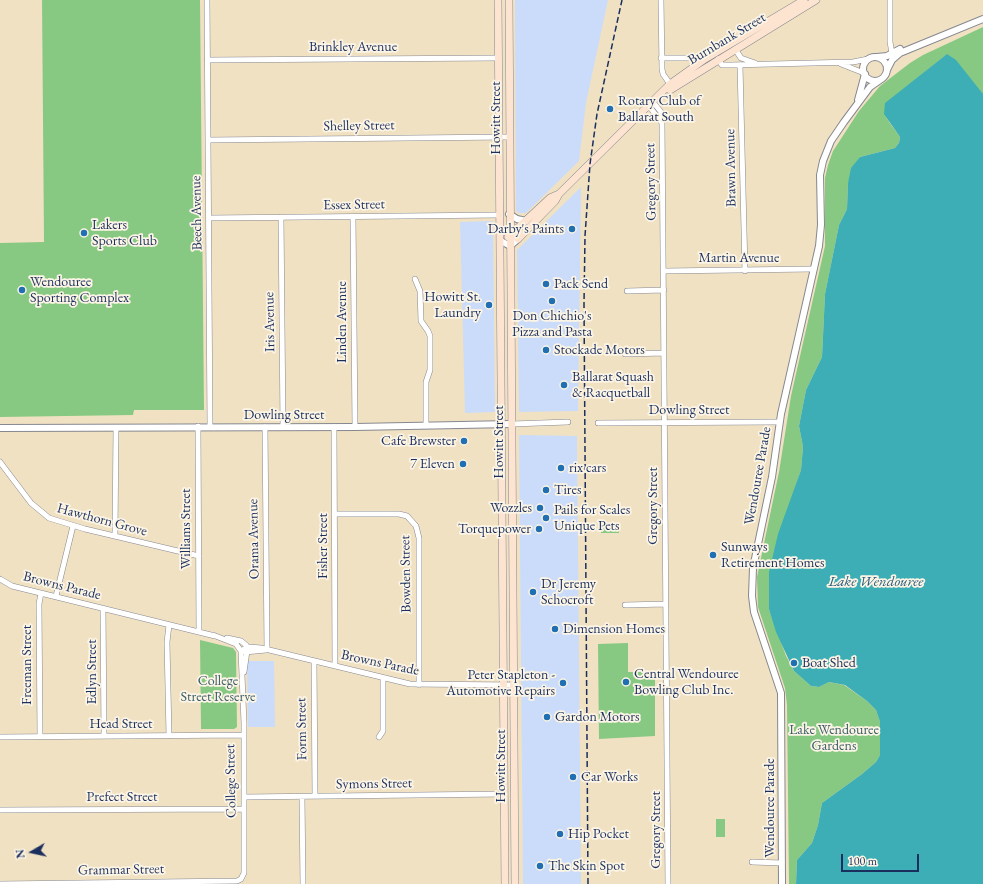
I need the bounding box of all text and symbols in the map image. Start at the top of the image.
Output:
street label: Burnbank Street [685,9,769,69]
street label: Brinkley Avenue [309,39,397,55]
street label: Howitt Street [488,81,504,155]
place label: Rotary Club of Ballarat South [618,93,701,126]
marker: Rotary Club of Ballarat South [605,104,615,114]
street label: Shelley Street [323,117,395,135]
street label: Brawn Avenue [722,129,740,207]
street label: Gregory Street [642,143,660,221]
street label: Beech Avenue [188,175,206,251]
street label: Essex Street [323,196,385,214]
place label: Lakers Sports Club [92,217,157,250]
place label: Darby's Paints [488,221,564,237]
marker: Darby's Paints [567,224,577,234]
marker: Lakers Sports Club [79,228,89,238]
street label: Martin Avenue [699,250,779,266]
place label: Wendouree Sporting Complex [30,274,129,306]
place label: Pack Send [554,276,608,292]
marker: Pack Send [541,279,551,289]
street label: Linden Avenue [334,281,350,363]
marker: Wendouree Sporting Complex [17,285,27,295]
place label: Howitt St. Laundry [424,289,481,322]
street label: Iris Avenue [261,292,279,352]
marker: Don Chichio's Pizza and Pasta [547,296,557,306]
marker: Howitt St. Laundry [484,300,494,310]
place label: Don Chichio's Pizza and Pasta [512,308,592,340]
place label: Stockade Motors [554,342,645,358]
marker: Stockade Motors [541,345,551,355]
place label: Ballarat Squash & Racquetball [572,369,654,402]
marker: Ballarat Squash & Racquetball [559,380,569,390]
street label: Dowling Street [649,402,729,418]
street label: Howitt Street [491,405,507,479]
street label: Dowling Street [244,407,324,423]
street label: Wendouree Parade [741,426,775,526]
place label: Cafe Brewster [381,433,456,449]
marker: Cafe Brewster [459,436,469,446]
place label: 7 Eleven [410,456,455,472]
marker: 7 Eleven [458,459,468,469]
place label: rix cars [569,460,606,476]
marker: rix cars [556,463,566,473]
street label: Gregory Street [645,467,661,545]
place label: Tires [554,482,581,498]
marker: Tires [541,485,551,495]
street label: Williams Street [178,489,194,569]
street label: Orama Avenue [245,499,263,579]
street label: Hawthorn Grove [55,500,149,540]
place label: Wozzles [490,500,532,516]
place label: Pails for Scales Unique Pets [554,502,630,534]
marker: Wozzles [535,503,545,513]
street label: Fisher Street [315,513,331,579]
marker: Pails for Scales Unique Pets [541,513,551,523]
place label: Torquepower [458,521,531,537]
marker: Torquepower [534,524,544,534]
street label: Bowden Street [397,535,415,613]
place label: Sunways Retirement Homes [721,539,824,572]
marker: Sunways Retirement Homes [708,550,718,560]
street label: Browns Parade [21,568,103,604]
water label: Lake Wendouree [829,573,923,591]
place label: Dr Jeremy Schocroft [541,576,596,608]
marker: Dr Jeremy Schocroft [528,587,538,597]
place label: Dimension Homes [563,621,665,637]
marker: Dimension Homes [550,624,560,634]
street label: Freeman Street [19,625,35,705]
street label: Edlyn Street [84,639,100,705]
street label: Browns Parade [339,647,421,679]
place label: Boat Shed [802,655,856,671]
marker: Boat Shed [789,658,799,668]
place label: Central Wendouree Bowling Club Inc. [634,666,739,698]
place label: Peter Stapleton - Automotive Repairs [446,667,555,700]
park label: College Street Reserve [181,673,255,706]
marker: Central Wendouree Bowling Club Inc. [621,677,631,687]
marker: Peter Stapleton - Automotive Repairs [558,678,568,688]
street label: Form Street [293,697,311,761]
place label: Gardon Motors [555,709,639,725]
marker: Gardon Motors [542,712,552,722]
street label: Head Street [89,716,153,732]
park label: Lake Wendouree Gardens [789,722,879,754]
street label: Howitt Street [493,729,509,803]
street label: College Street [222,744,240,818]
street label: Wendouree Parade [762,758,778,858]
place label: Car Works [581,769,638,785]
marker: Car Works [568,772,578,782]
street label: Symons Street [336,775,412,793]
street label: Prefect Street [87,789,157,805]
street label: Gregory Street [648,791,664,869]
place label: Hip Pocket [568,826,629,842]
marker: Hip Pocket [555,829,565,839]
north arrow [12,832,52,872]
scale bar [843,846,921,872]
text: N [13,848,28,859]
text: 100 m [848,853,877,869]
place label: The Skin Spot [548,858,625,874]
street label: Grammar Street [78,861,164,879]
marker: The Skin Spot [535,861,545,871]

